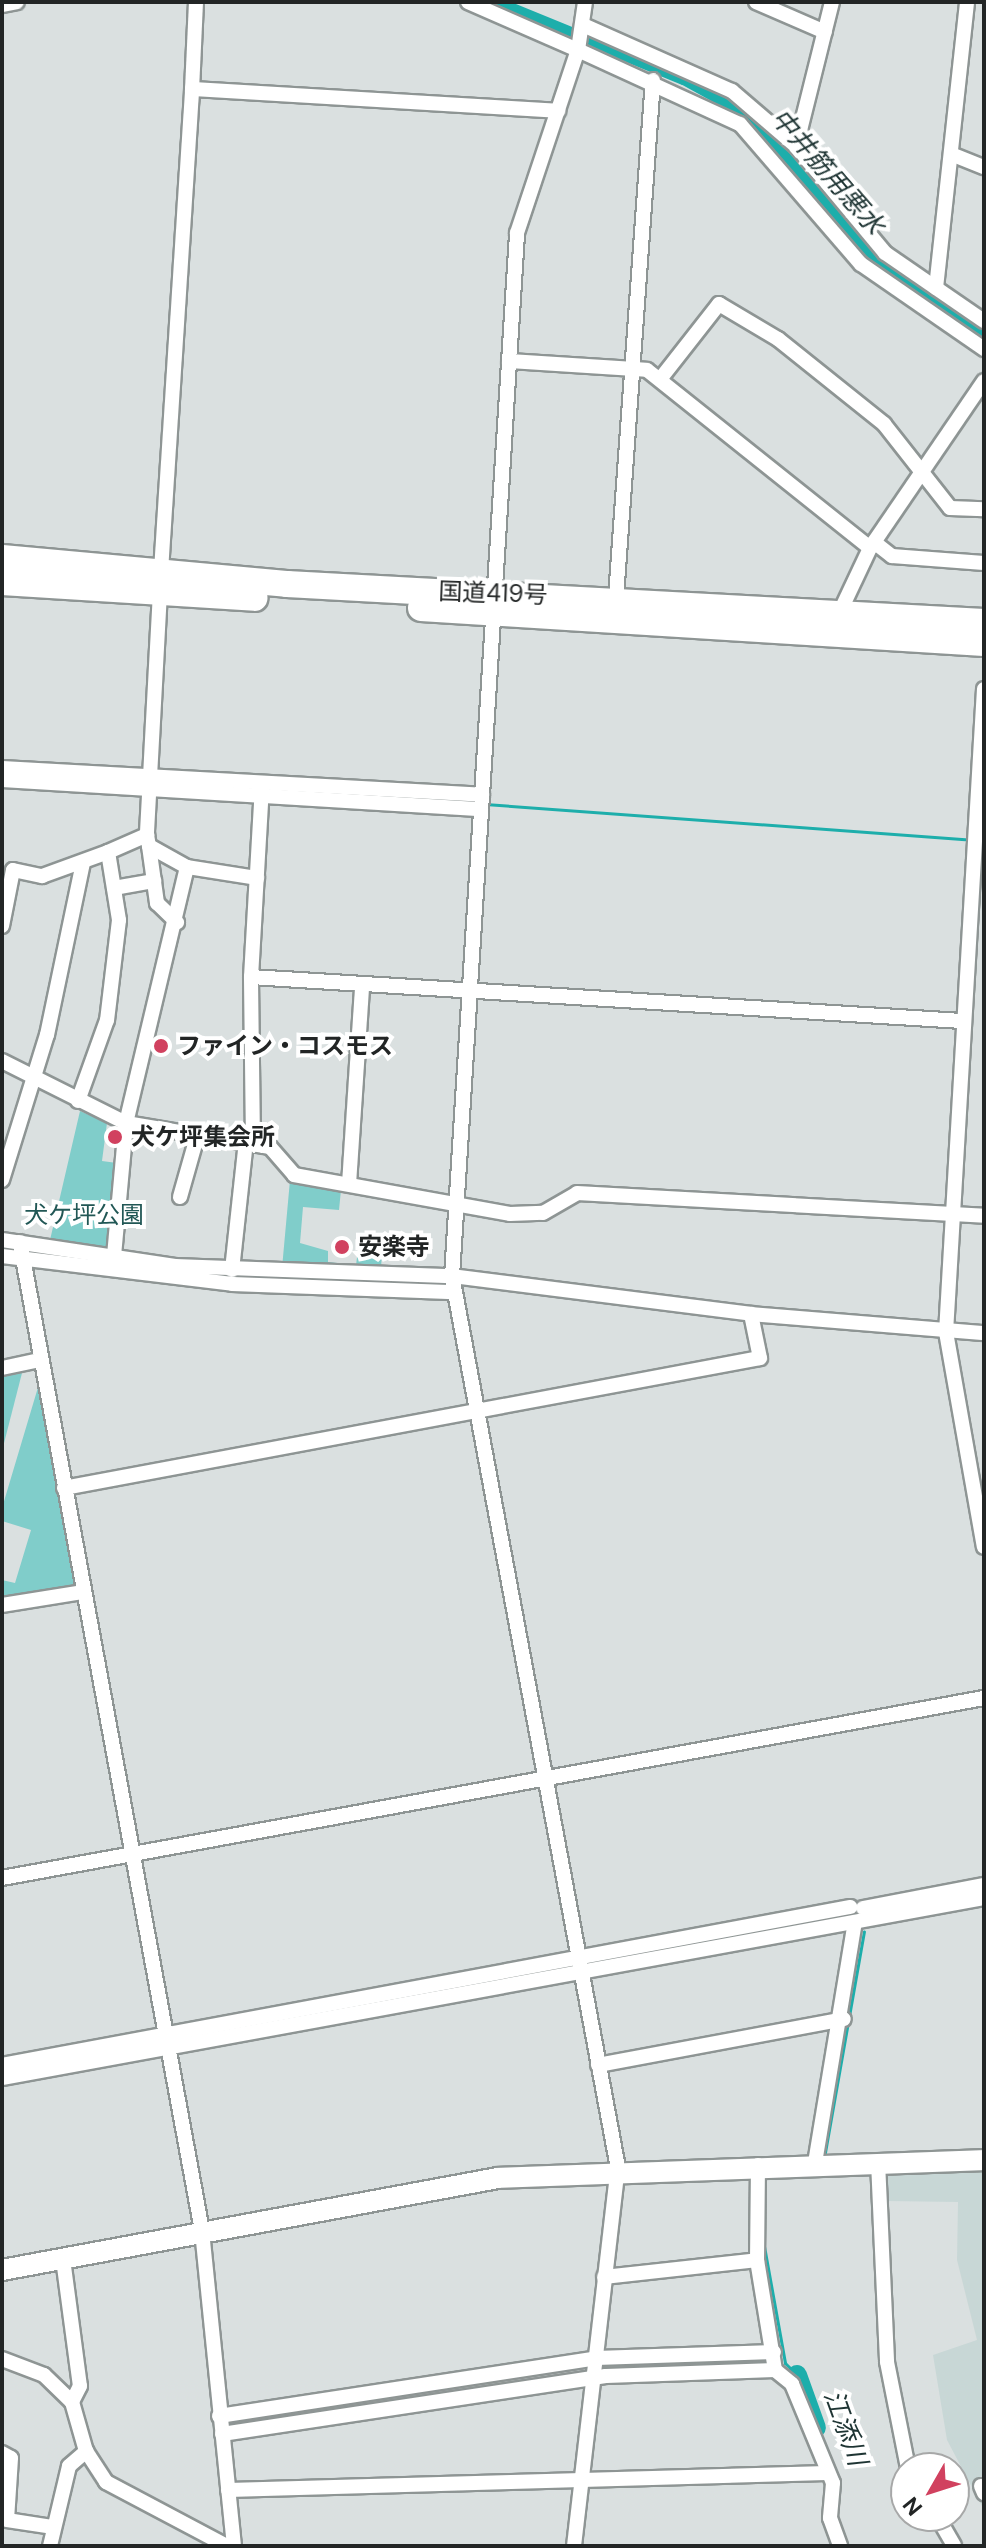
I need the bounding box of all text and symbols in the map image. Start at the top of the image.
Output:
water label: 中井筋用悪水 [764,103,890,241]
street label: 国道419号 [438,577,548,609]
place label: ファイン・コスモス [177,1032,393,1060]
marker: ファイン・コスモス [152,1037,170,1055]
place label: 犬ケ坪集会所 [131,1123,275,1151]
marker: 犬ケ坪集会所 [106,1128,124,1146]
park label: 犬ケ坪公園 [24,1201,144,1229]
place label: 安楽寺 [358,1233,430,1261]
marker: 安楽寺 [333,1238,351,1256]
water label: 江添川 [817,2386,873,2470]
north arrow [890,2452,970,2532]
text: N [896,2491,929,2522]

